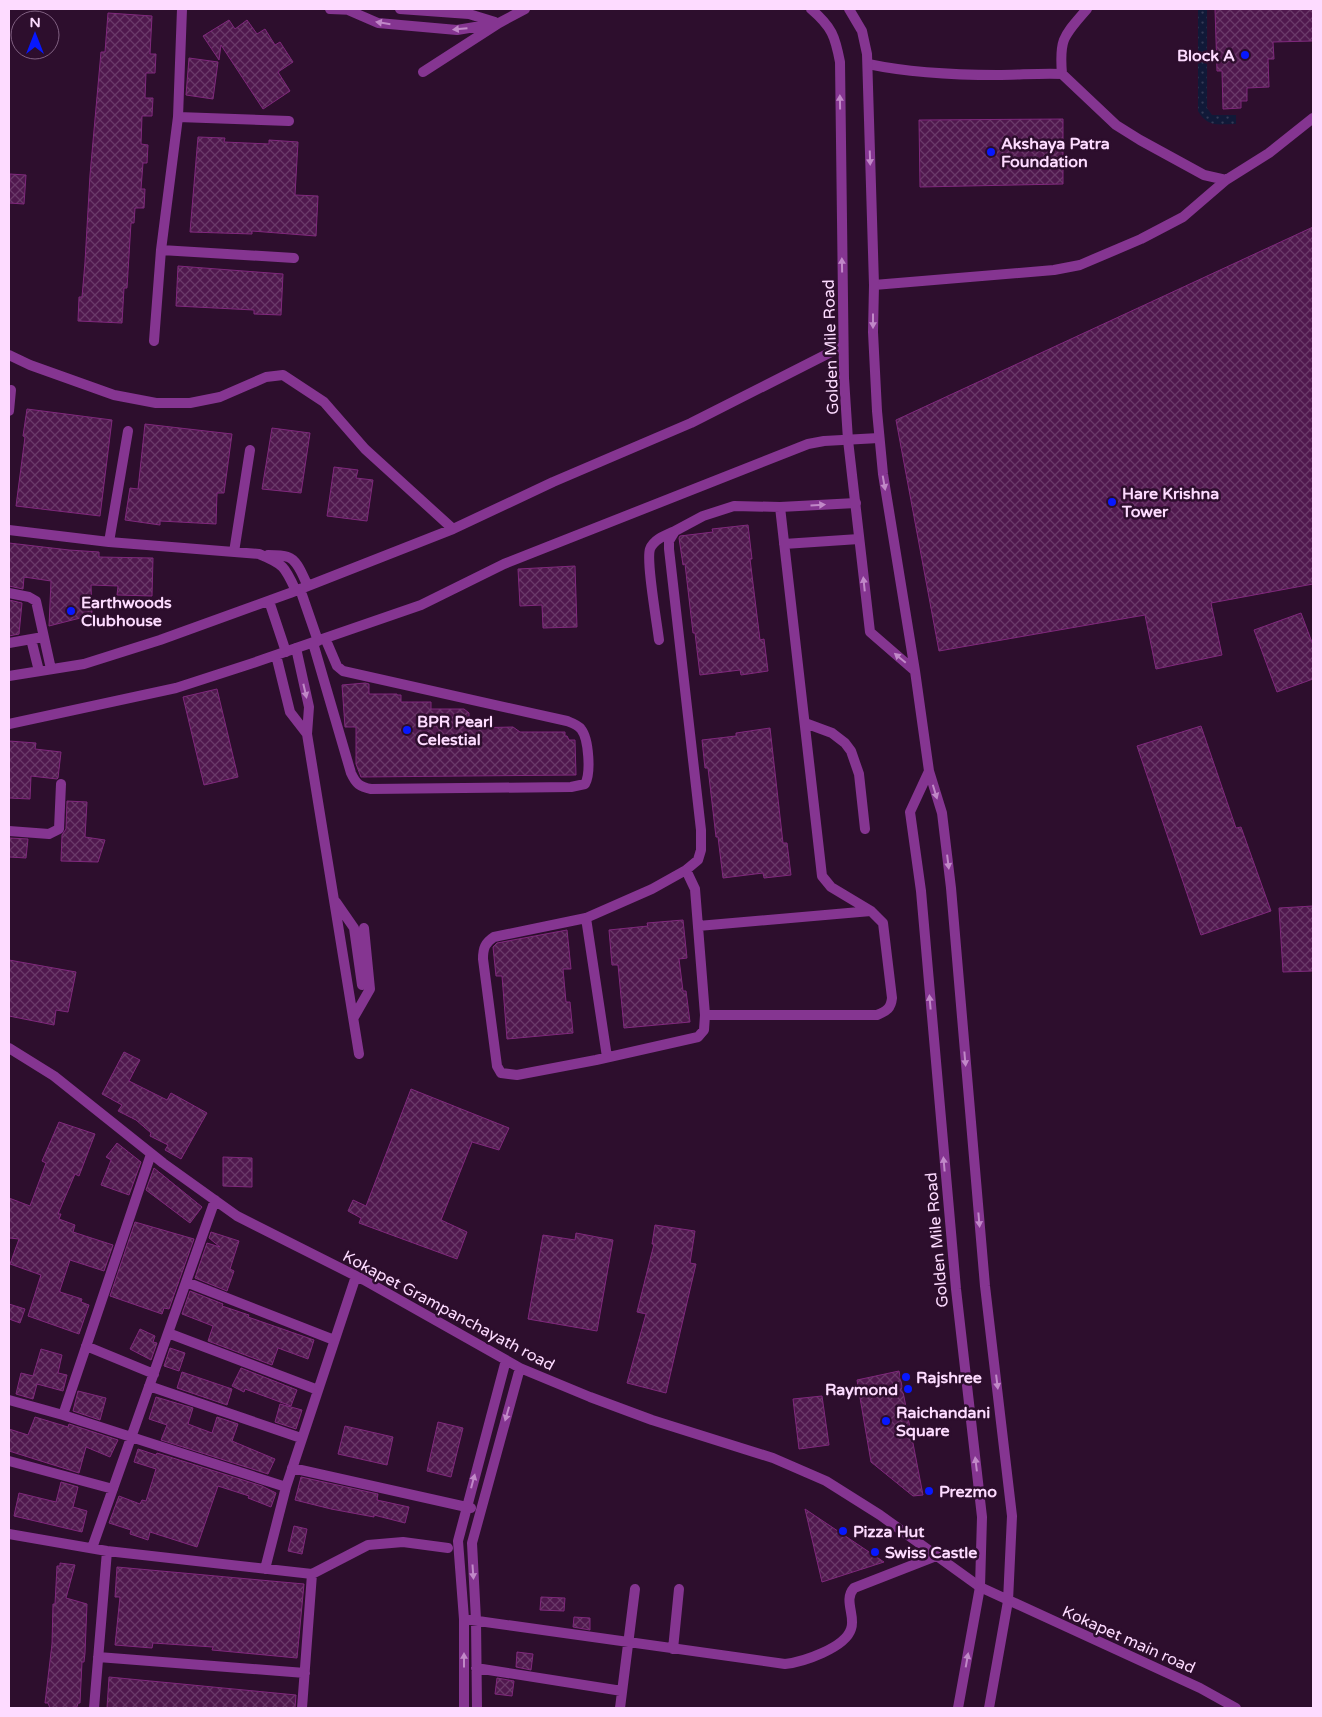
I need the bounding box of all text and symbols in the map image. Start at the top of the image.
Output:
north arrow [10,10,60,60]
text: N [29,14,41,31]
one-way arrow [375,19,391,27]
one-way arrow [452,25,468,33]
place label: Block A [1177,46,1235,66]
marker: Block A [1239,49,1251,61]
one-way arrow [836,94,844,110]
place label: Akshaya Patra Foundation [1001,134,1110,172]
marker: Akshaya Patra Foundation [985,146,997,158]
one-way arrow [867,151,875,167]
one-way arrow [838,257,846,273]
street label: Golden Mile Road [819,279,843,415]
one-way arrow [869,313,877,329]
one-way arrow [881,475,889,491]
place label: Hare Krishna Tower [1121,484,1219,522]
marker: Hare Krishna Tower [1106,496,1118,508]
one-way arrow [810,500,826,508]
one-way arrow [860,575,868,591]
place label: Earthwoods Clubhouse [81,593,172,631]
marker: Earthwoods Clubhouse [65,605,77,617]
one-way arrow [895,652,907,664]
one-way arrow [301,683,309,698]
place label: BPR Pearl Celestial [417,712,493,750]
marker: BPR Pearl Celestial [401,724,413,736]
one-way arrow [932,785,940,800]
one-way arrow [944,854,952,870]
one-way arrow [926,993,934,1009]
one-way arrow [961,1051,969,1067]
one-way arrow [940,1155,948,1171]
street label: Golden Mile Road [921,1172,953,1308]
one-way arrow [976,1213,984,1229]
street label: Kokapet Grampanchayath road [339,1246,558,1375]
place label: Rajshree [916,1368,982,1388]
marker: Rajshree [900,1371,912,1383]
one-way arrow [993,1374,1001,1390]
place label: Raymond [825,1380,898,1400]
marker: Raymond [902,1383,914,1395]
place label: Raichandani Square [896,1403,990,1441]
one-way arrow [503,1407,511,1422]
marker: Raichandani Square [880,1415,892,1427]
one-way arrow [972,1456,980,1472]
one-way arrow [469,1474,477,1489]
place label: Prezmo [939,1482,997,1502]
marker: Prezmo [923,1485,935,1497]
place label: Pizza Hut [853,1522,925,1542]
marker: Pizza Hut [837,1525,849,1537]
place label: Swiss Castle [885,1543,977,1563]
marker: Swiss Castle [869,1546,881,1558]
one-way arrow [470,1564,478,1580]
street label: Kokapet main road [1059,1602,1198,1678]
one-way arrow [460,1651,468,1667]
one-way arrow [963,1652,971,1668]

